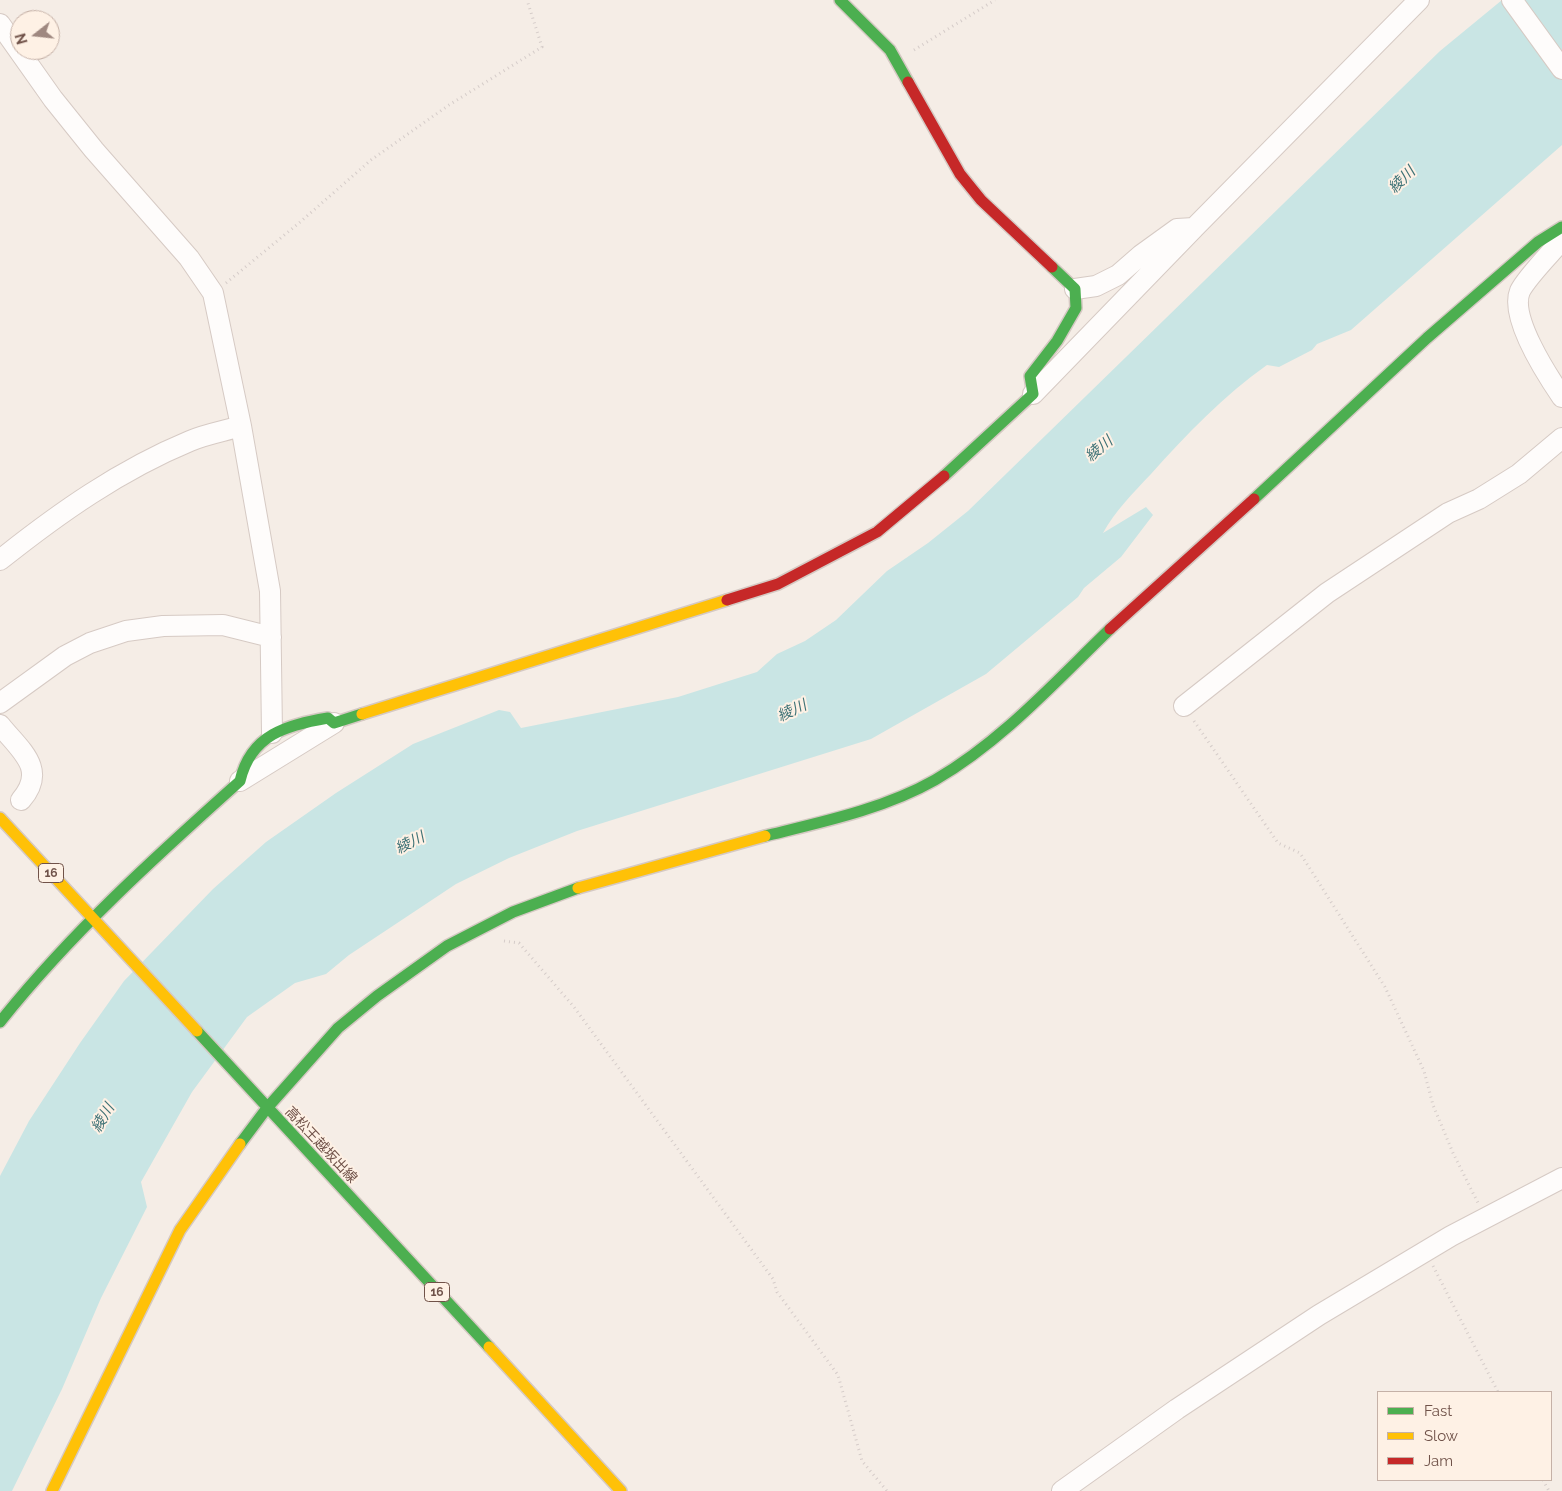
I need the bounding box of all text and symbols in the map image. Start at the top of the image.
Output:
north arrow [10,10,60,60]
text: N [12,32,31,46]
water label: 綾川 [1385,163,1419,197]
water label: 綾川 [1082,432,1116,466]
water label: 綾川 [775,697,809,725]
water label: 綾川 [393,828,427,858]
road number: 16 [38,864,64,882]
water label: 綾川 [88,1101,118,1135]
street label: 高松王越坂出線 [281,1103,361,1187]
road number: 16 [424,1282,450,1301]
legend [1377,1391,1552,1481]
text: Fast [1424,1402,1452,1420]
text: Slow [1424,1427,1458,1445]
text: Jam [1424,1452,1453,1470]

